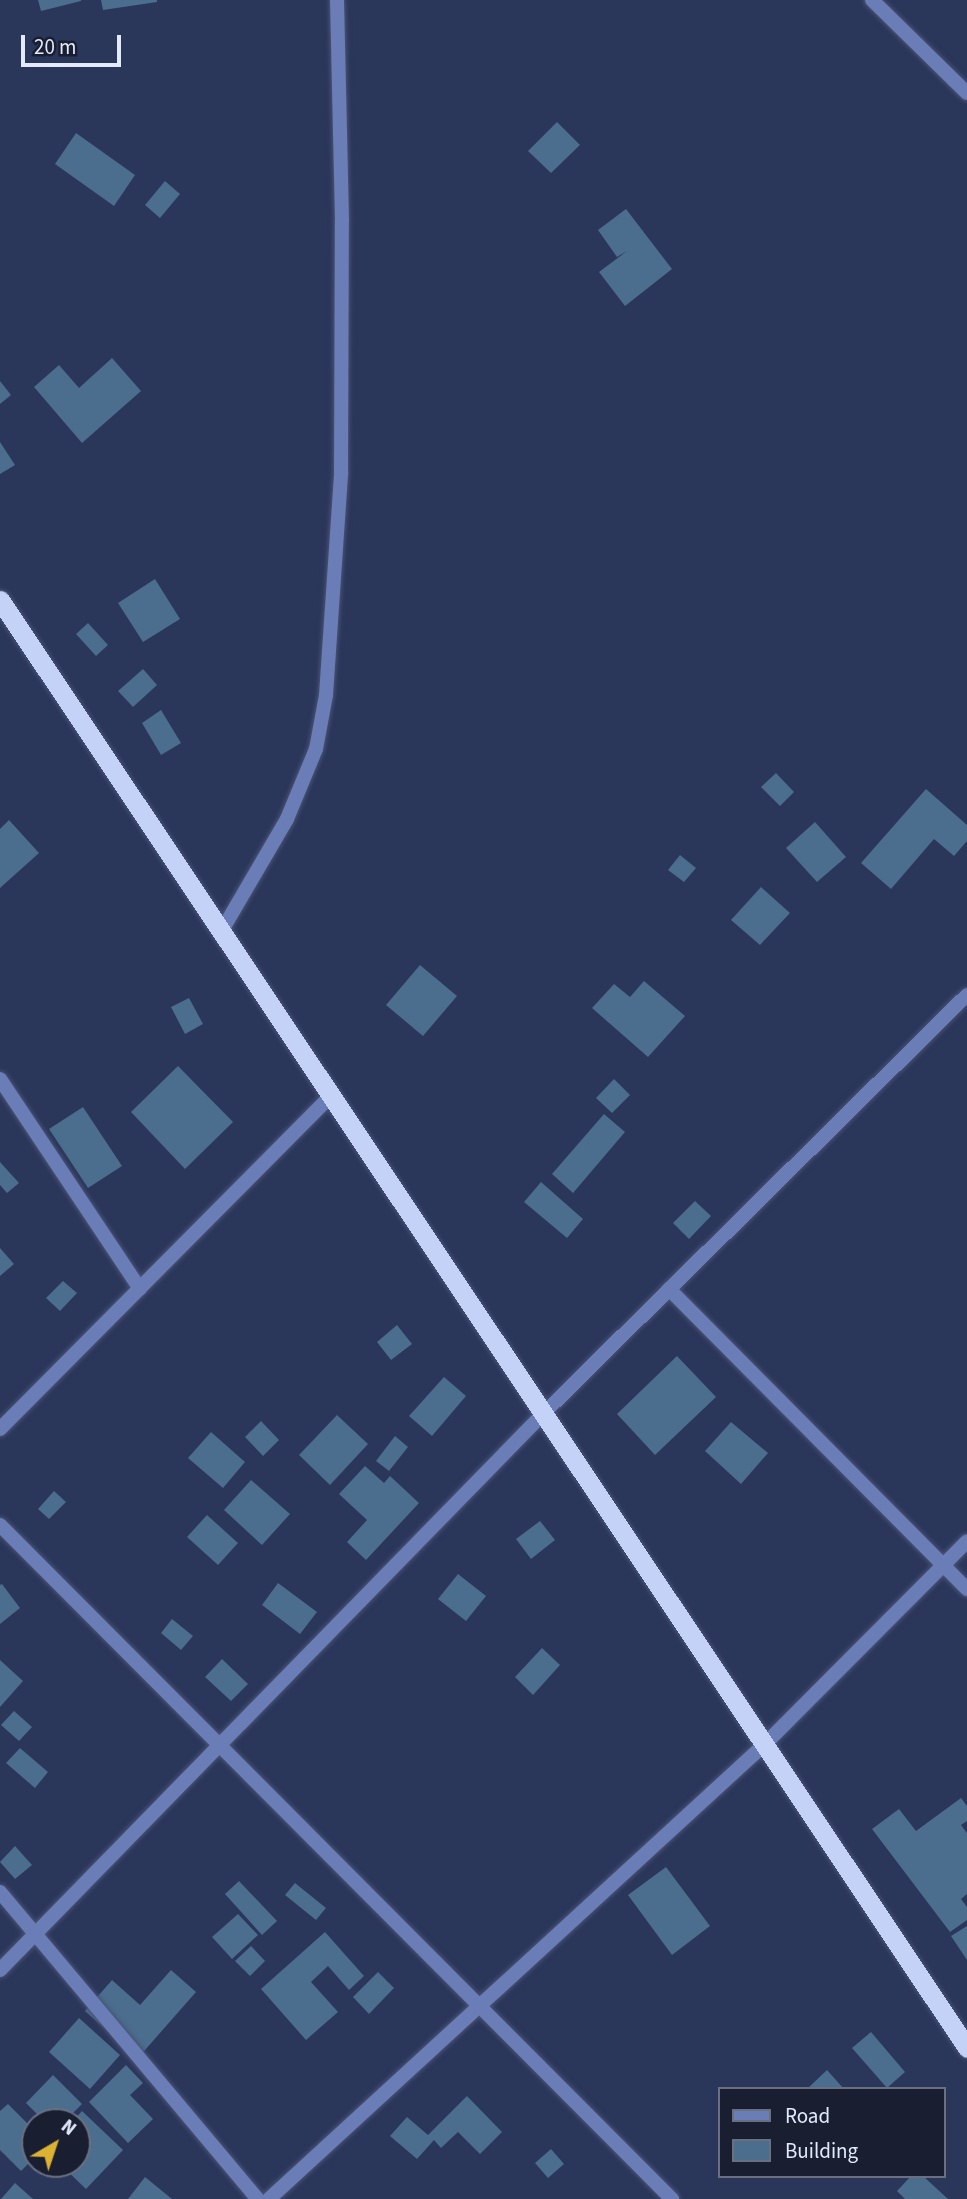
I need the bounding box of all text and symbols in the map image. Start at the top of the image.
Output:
scale bar [24,21,124,65]
text: 20 m [34,32,76,62]
legend [718,2087,946,2178]
text: Road [785,2101,830,2131]
north arrow [21,2108,91,2178]
text: N [55,2113,82,2142]
text: Building [785,2136,858,2166]

